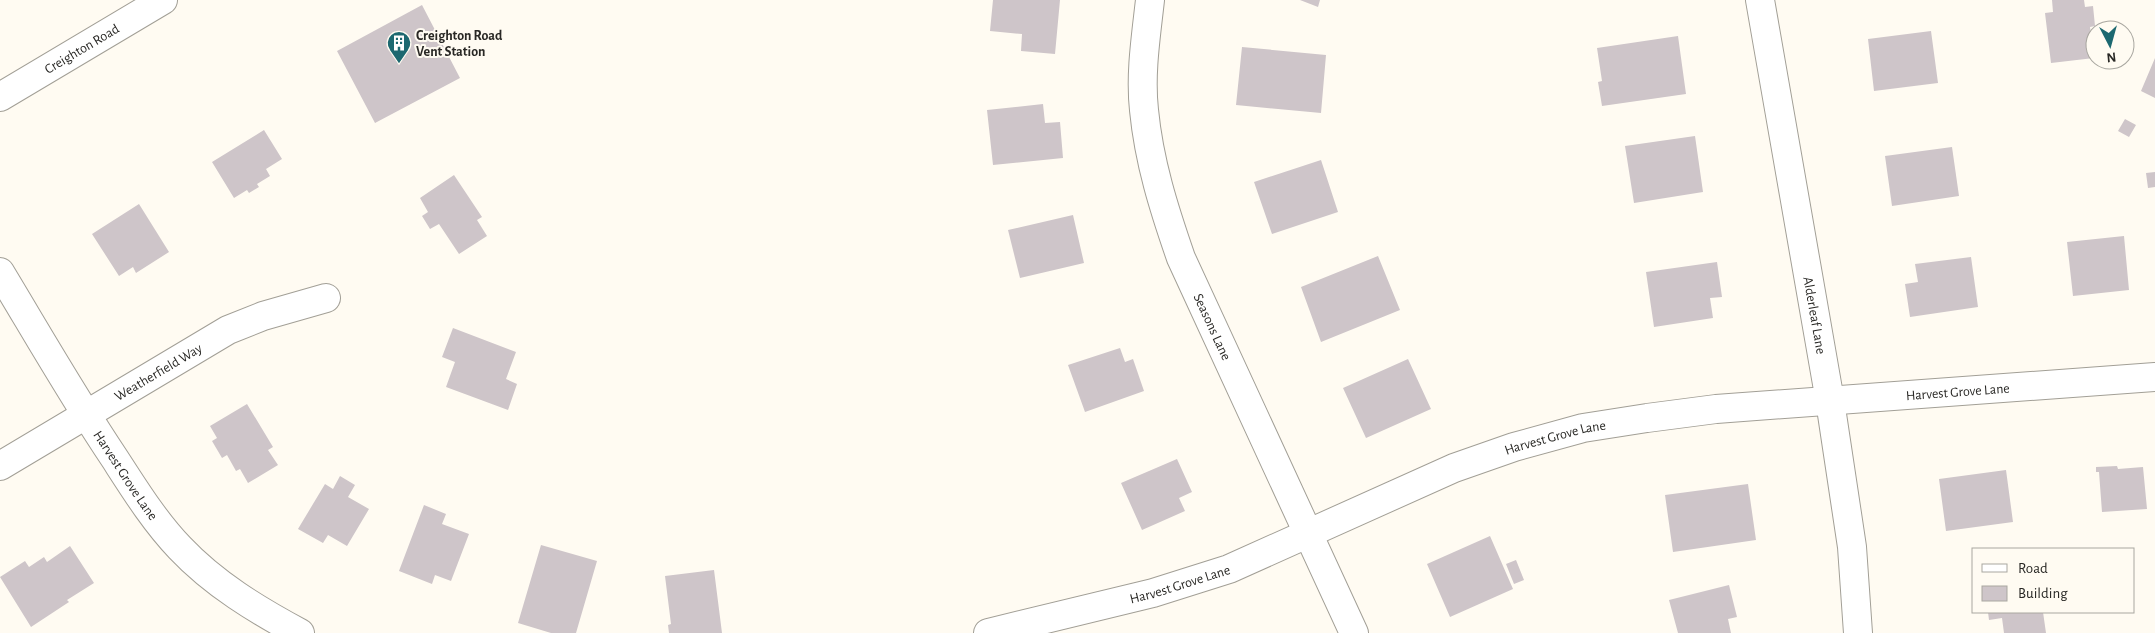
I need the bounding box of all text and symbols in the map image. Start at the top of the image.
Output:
north arrow [2085,20,2135,70]
street label: Creighton Road [43,22,122,77]
place label: Creighton Road Vent Station [416,29,503,59]
building icon: Creighton Road Vent Station [386,30,412,64]
text: N [2106,49,2117,64]
street label: Alderleaf Lane [1800,276,1828,355]
street label: Seasons Lane [1190,292,1233,363]
street label: Weatherfield Way [112,341,205,404]
street label: Harvest Grove Lane [1905,382,2010,403]
street label: Harvest Grove Lane [1503,419,1607,458]
street label: Harvest Grove Lane [90,428,160,523]
legend [1972,548,2135,613]
text: Road [2018,561,2048,576]
street label: Harvest Grove Lane [1128,563,1232,606]
text: Building [2018,586,2068,601]

